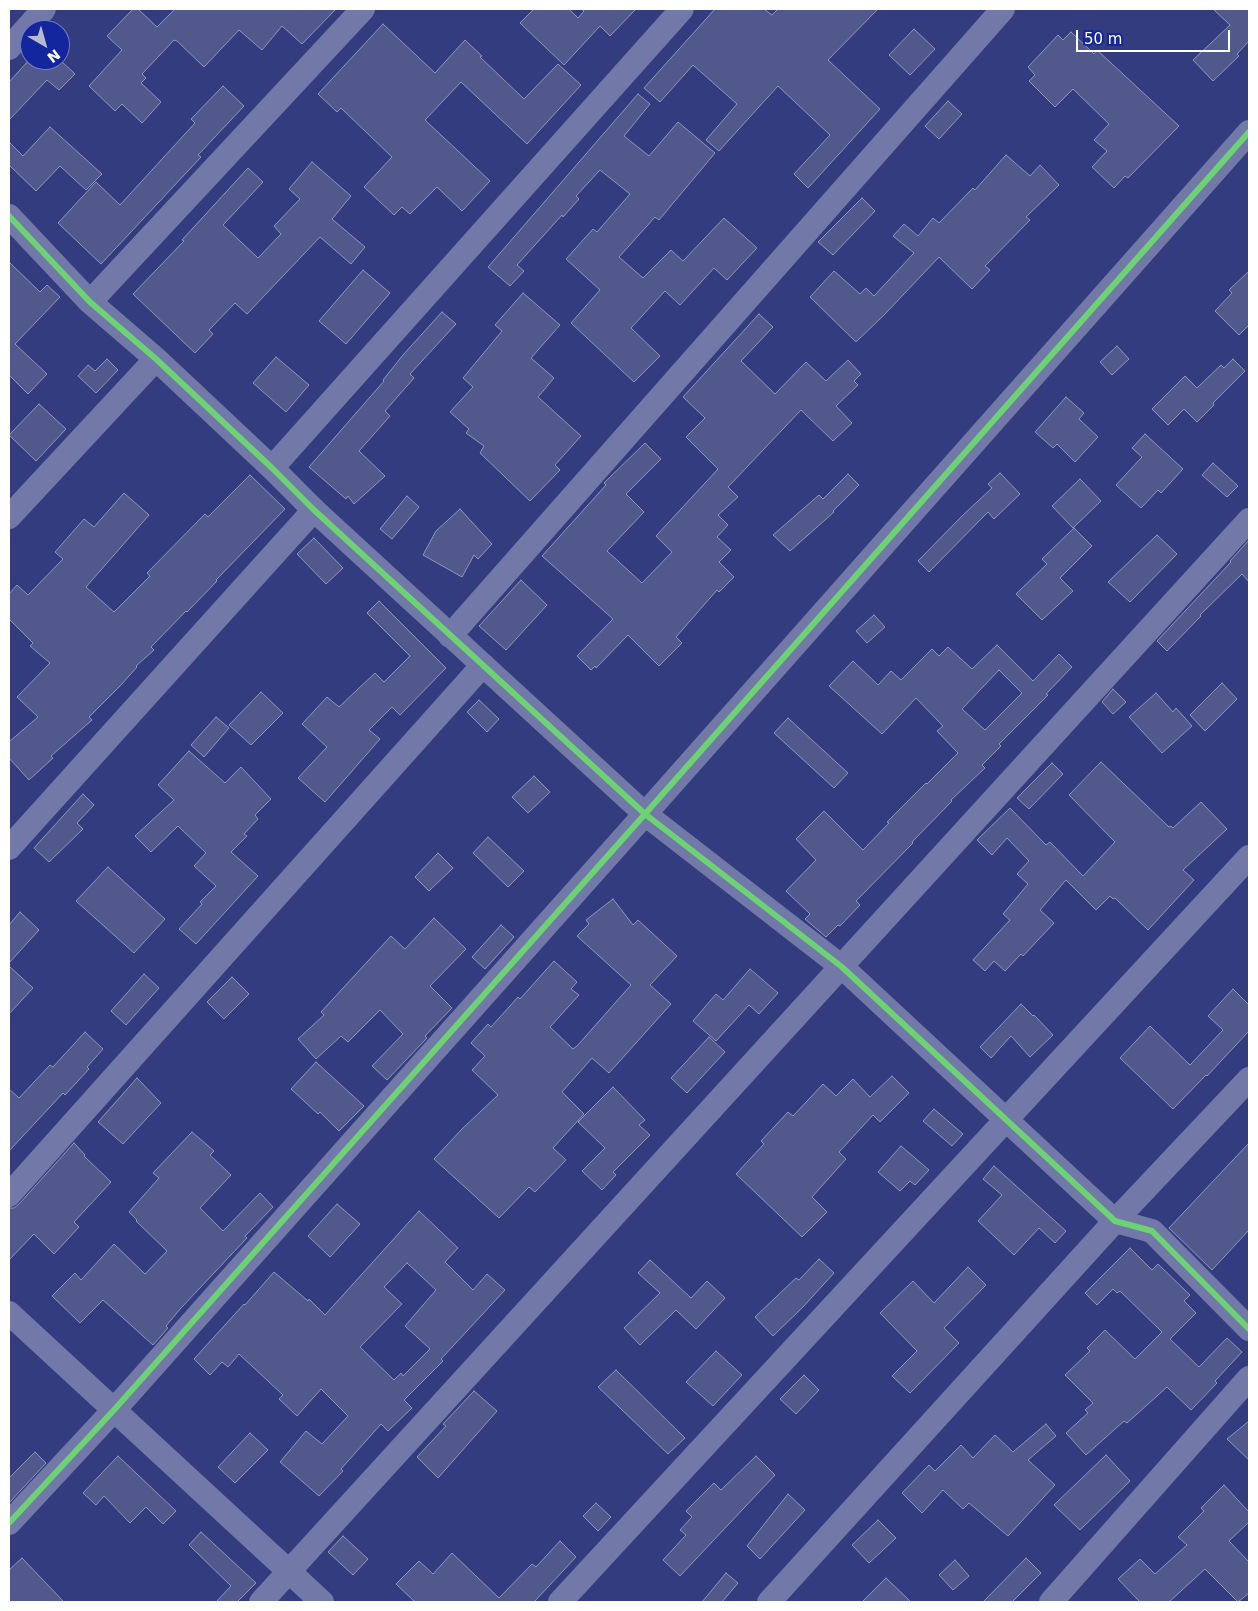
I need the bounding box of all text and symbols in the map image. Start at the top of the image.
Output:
north arrow [20,20,70,70]
scale bar [1078,20,1232,52]
text: 50 m [1084,30,1122,48]
text: N [44,46,63,66]

